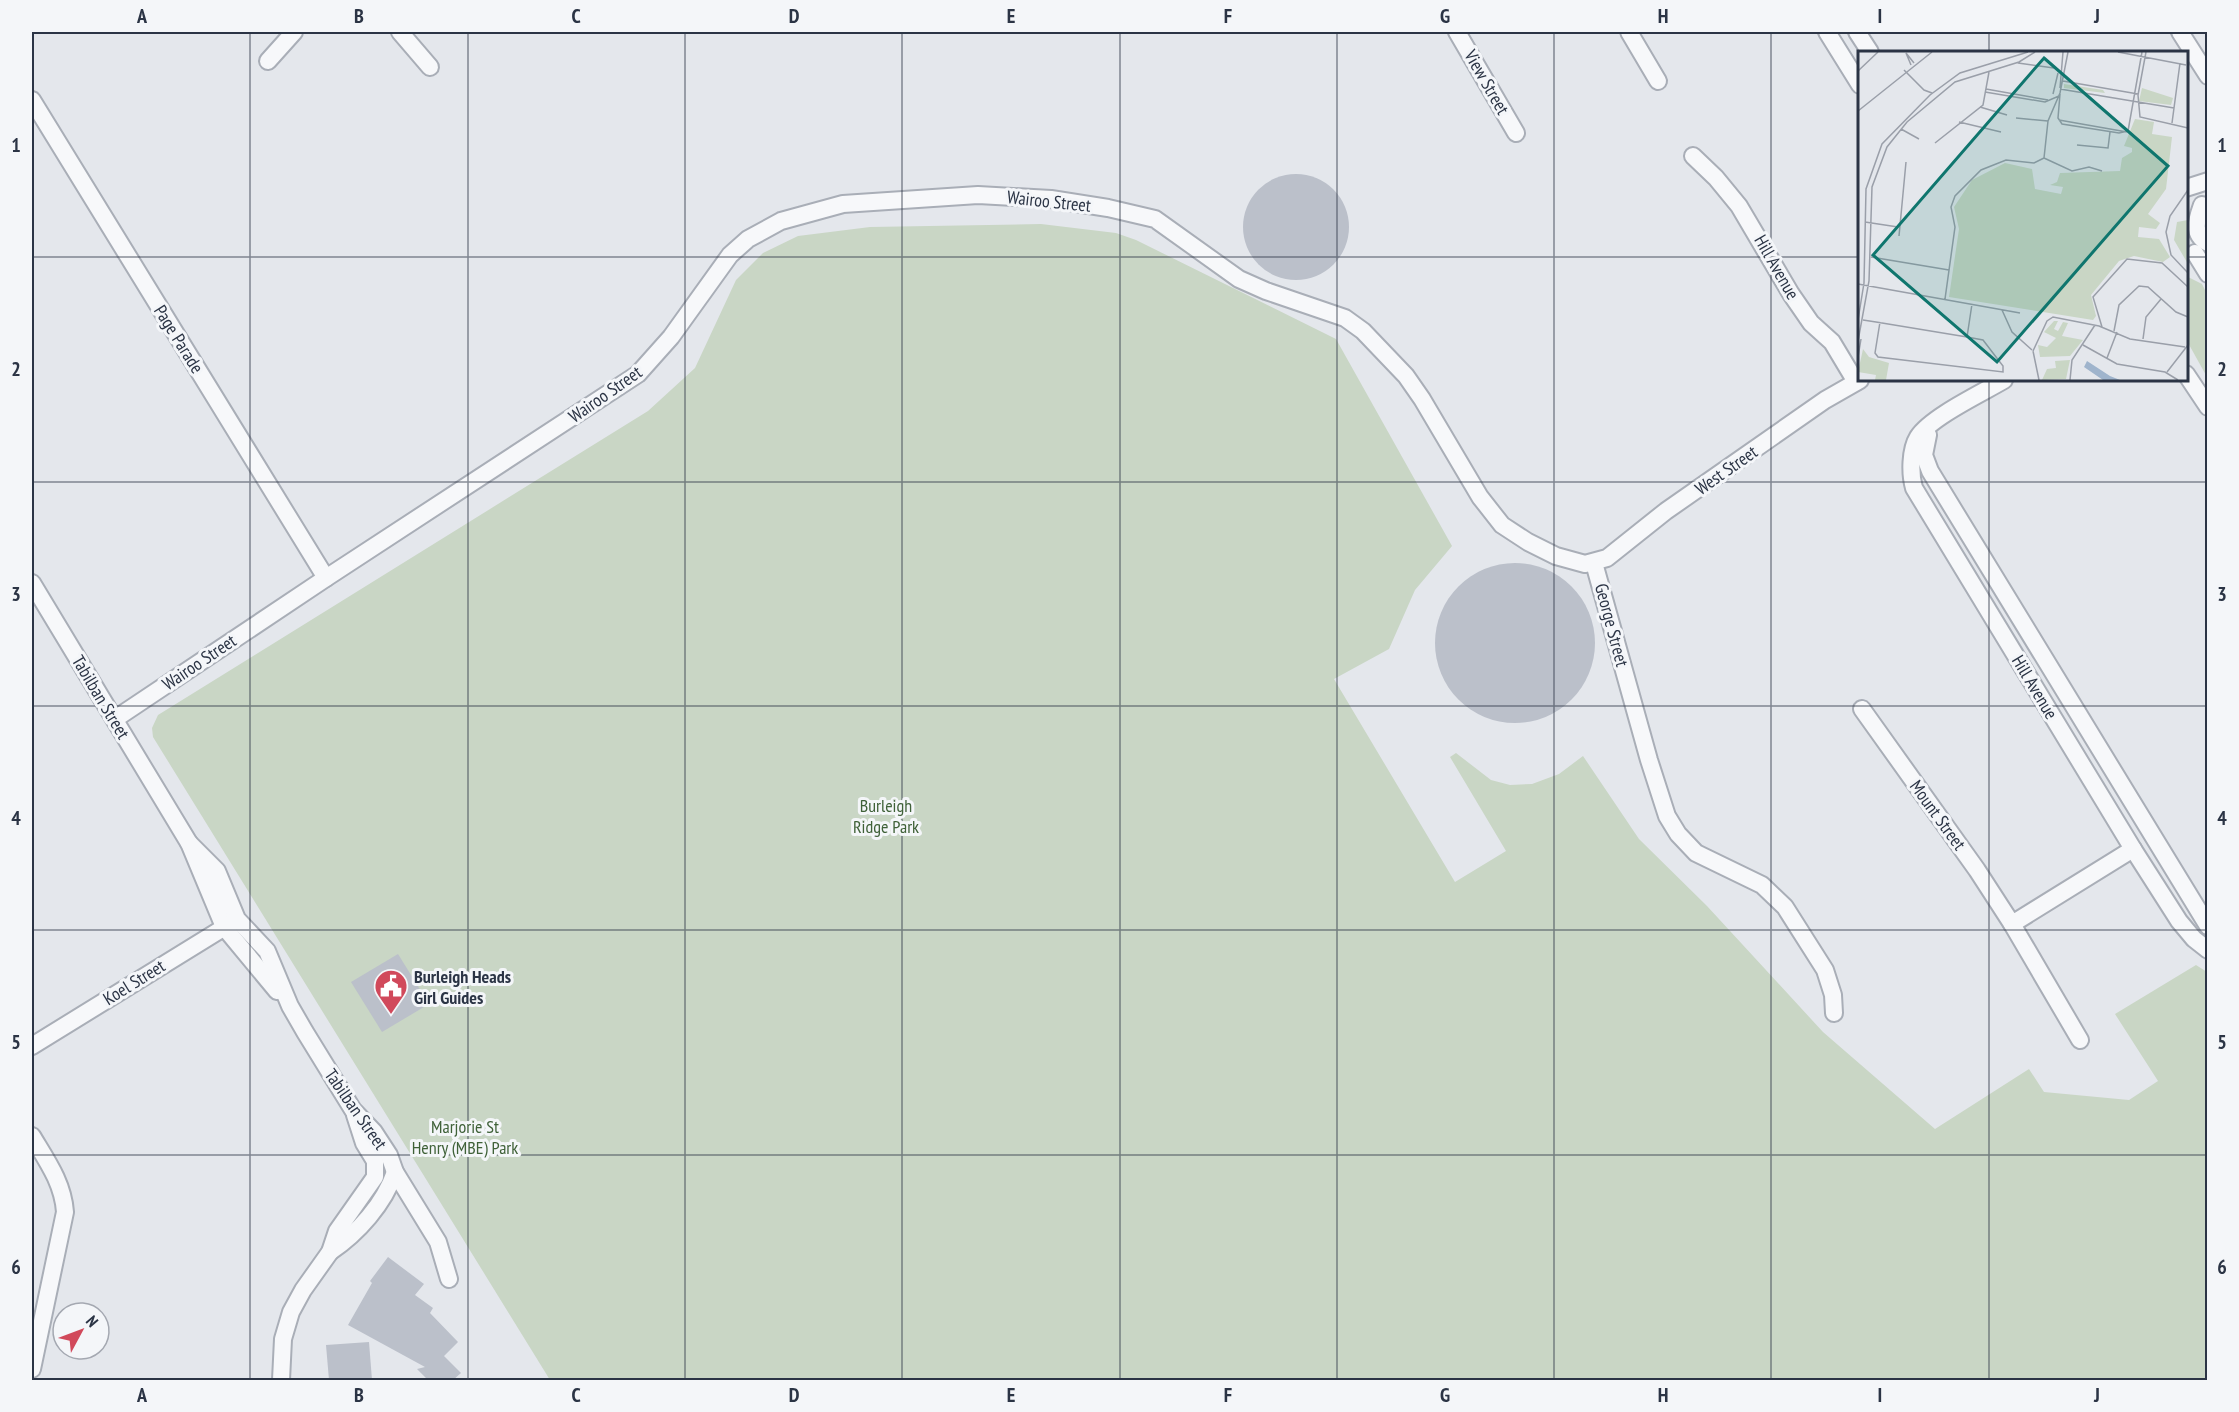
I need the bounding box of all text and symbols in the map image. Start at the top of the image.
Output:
text: A [136,3,148,29]
text: B [354,3,364,29]
text: C [571,3,581,29]
text: D [789,3,800,29]
text: E [1007,3,1015,29]
text: F [1224,3,1232,29]
text: G [1440,3,1450,29]
text: H [1658,3,1668,29]
text: I [1878,3,1882,29]
text: J [2093,3,2100,29]
street label: View Street [1459,45,1515,118]
inset map [1858,51,2188,381]
text: 1 [11,132,21,158]
text: 1 [2217,132,2227,158]
street label: Wairoo Street [1006,185,1092,217]
street label: Hill Avenue [1749,231,1805,303]
street label: Page Parade [149,301,209,377]
text: 2 [11,356,21,382]
text: 2 [2217,356,2227,382]
street label: Wairoo Street [564,360,646,428]
street label: West Street [1690,440,1762,500]
text: 3 [11,581,21,607]
street label: George Street [1590,581,1634,669]
text: 3 [2217,581,2227,607]
street label: Wairoo Street [158,629,240,695]
street label: Tabilban Street [67,651,135,743]
street label: Hill Avenue [2007,651,2063,723]
street label: Mount Street [1905,775,1971,855]
park label: Burleigh Ridge Park [853,794,919,838]
text: 4 [11,805,21,831]
text: 4 [2217,805,2227,831]
street label: Koel Street [99,954,169,1010]
place label: Burleigh Heads Girl Guides [414,965,511,1009]
public building icon: Burleigh Heads Girl Guides [373,968,409,1015]
text: 5 [11,1029,21,1055]
text: 5 [2217,1029,2227,1055]
street label: Tabilban Street [320,1064,392,1154]
park label: Marjorie St Henry (MBE) Park [412,1115,518,1159]
text: 6 [11,1254,21,1280]
text: 6 [2217,1254,2227,1280]
north arrow [51,1301,111,1361]
text: N [82,1311,103,1331]
text: A [136,1382,148,1408]
text: B [354,1382,364,1408]
text: C [571,1382,581,1408]
text: D [789,1382,800,1408]
text: E [1007,1382,1015,1408]
text: F [1224,1382,1232,1408]
text: G [1440,1382,1450,1408]
text: H [1658,1382,1668,1408]
text: I [1878,1382,1882,1408]
text: J [2093,1382,2100,1408]

